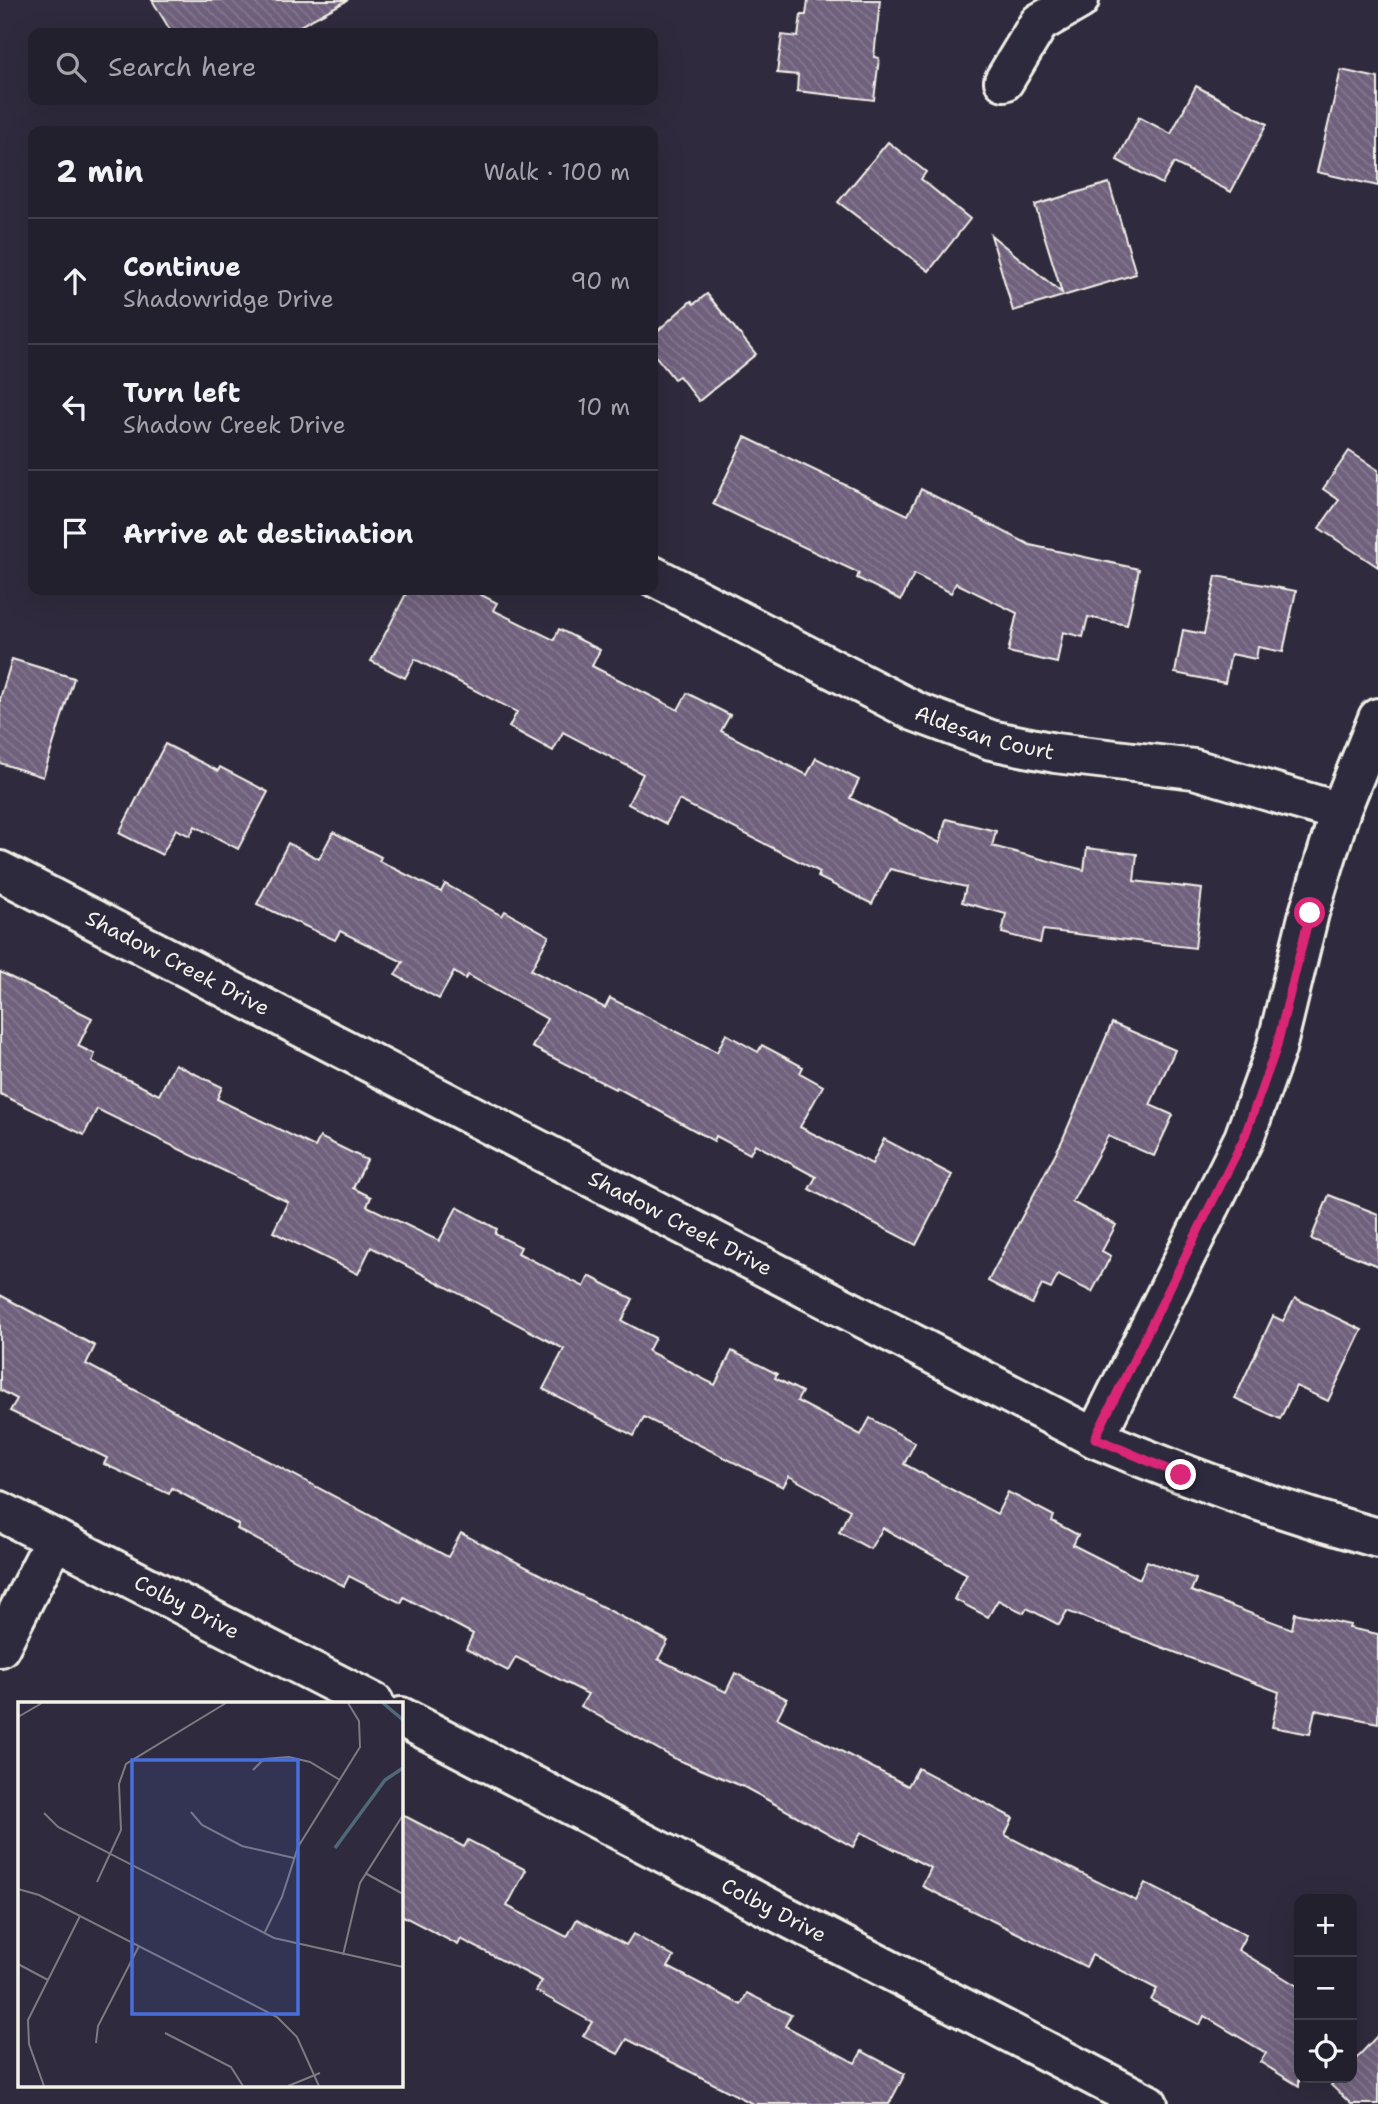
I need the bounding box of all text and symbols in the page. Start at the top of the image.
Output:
search box [28,28,658,105]
icon: search [52,48,90,86]
text: Search here [108,49,257,84]
text: 2 min [56,151,143,192]
text: Walk · 100 m [484,157,630,187]
text: Continue [123,249,241,284]
icon: ahead [56,262,94,300]
text: 90 m [570,266,630,296]
text: Shadowridge Drive [123,284,334,314]
text: Turn left [123,375,240,410]
icon: left [56,388,94,426]
text: 10 m [577,392,630,422]
text: Shadow Creek Drive [123,410,346,440]
icon: arrive [56,514,94,552]
text: Arrive at destination [123,516,413,551]
street label: Aldesan Court [911,699,1057,767]
route start [1294,897,1325,928]
street label: Shadow Creek Drive [81,904,274,1022]
street label: Shadow Creek Drive [583,1164,777,1282]
route end [1165,1459,1196,1490]
street label: Colby Drive [129,1568,244,1646]
inset map [18,1702,402,2086]
street label: Colby Drive [717,1871,831,1949]
map controls [1294,1894,1357,2083]
button: + [1294,1894,1357,1957]
button: − [1294,1957,1357,2020]
button: locate [1294,2020,1357,2083]

